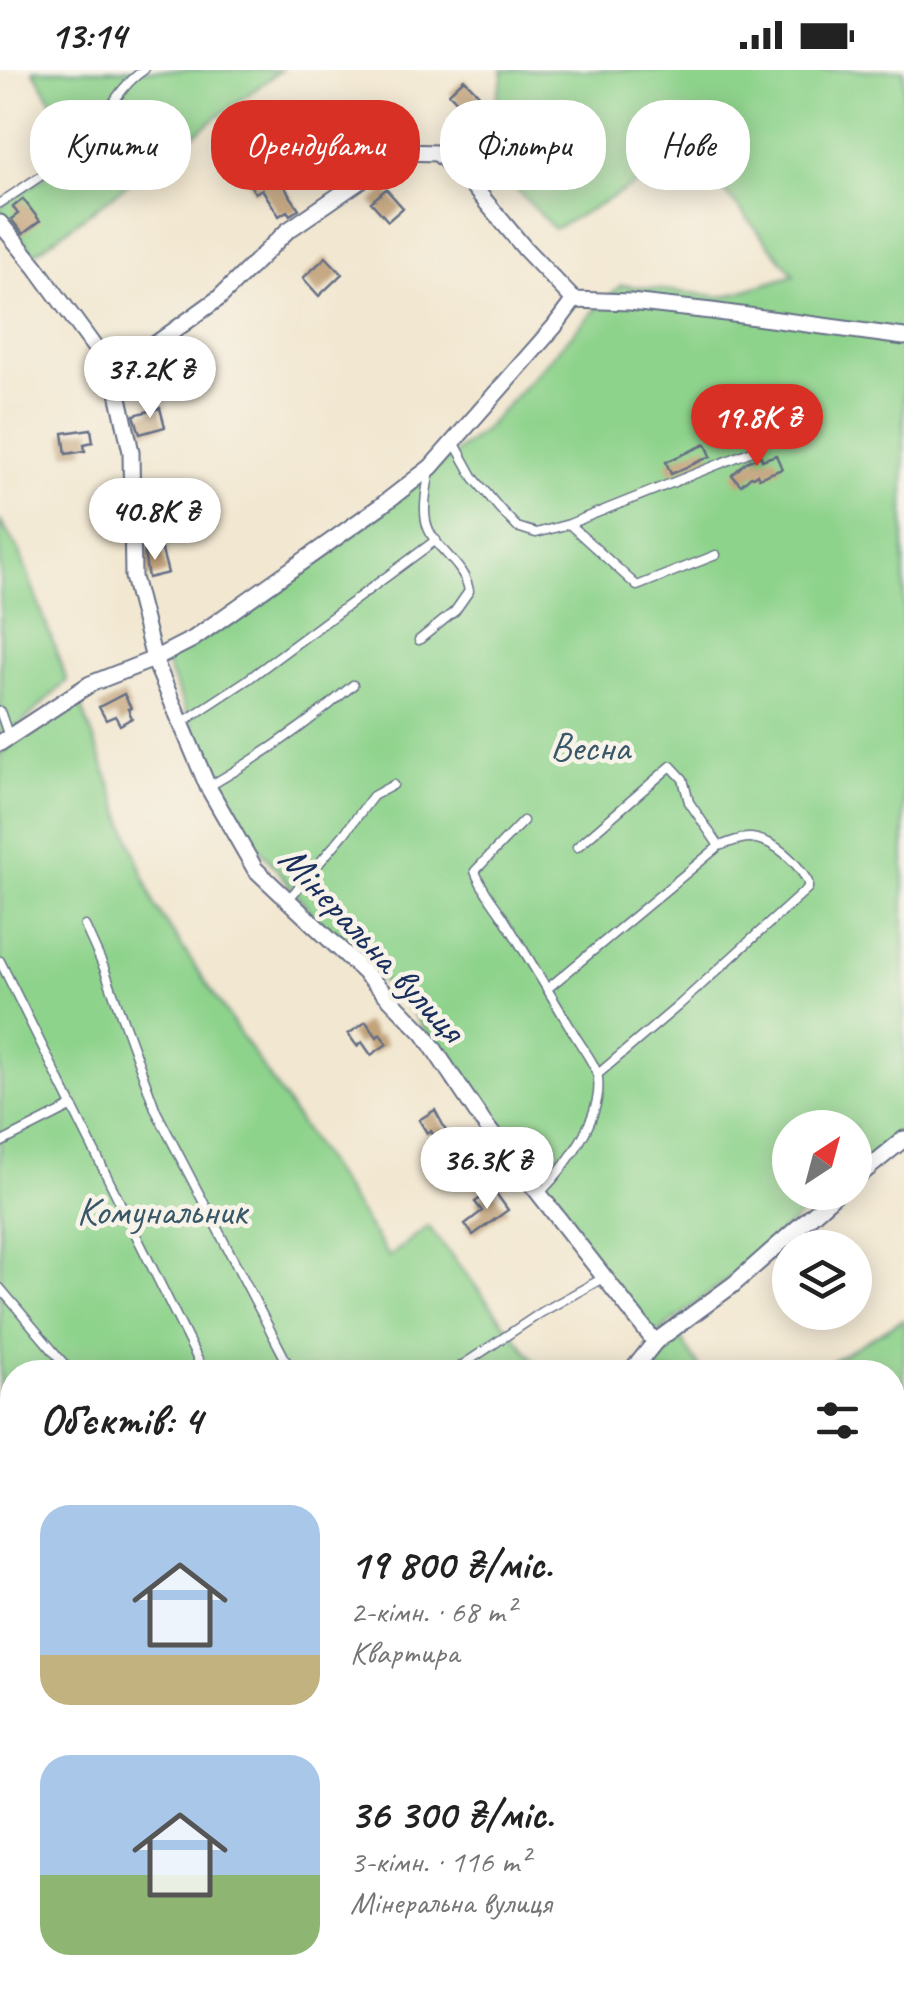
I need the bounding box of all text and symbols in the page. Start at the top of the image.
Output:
text: 13:14 [50,12,126,59]
chip: Купити [30,100,191,190]
chip: Орендувати [211,100,420,190]
chip: Фільтри [440,100,606,190]
chip: Нове [626,100,750,190]
pin: 37.2K ₴ [58,336,242,421]
text: 37.2K ₴ [106,348,194,389]
pin: 19.8K ₴ [665,384,849,469]
text: 19.8K ₴ [713,396,801,437]
pin: 40.8K ₴ [63,478,247,563]
text: 40.8K ₴ [111,490,199,531]
park label: Весна [550,722,633,772]
street label: Мінеральна вулиця [268,835,479,1055]
north arrow [772,1110,872,1210]
map controls [772,1110,872,1330]
pin: 36.3K ₴ [395,1127,579,1212]
text: 36.3K ₴ [443,1139,531,1180]
park label: Комунальник [77,1186,250,1236]
button: layers [772,1230,872,1330]
icon: filters [810,1393,865,1448]
text: Об’єктів: 4 [40,1394,202,1447]
text: 19 800 ₴/міс. [350,1538,552,1591]
icon: home [120,1545,240,1665]
text: 2-кімн. · 68 m² [350,1591,515,1632]
text: Квартира [350,1632,459,1673]
text: 36 300 ₴/міс. [350,1788,554,1841]
icon: home [120,1795,240,1915]
text: 3-кімн. · 116 m² [350,1841,529,1882]
text: Мінеральна вулиця [350,1882,551,1923]

